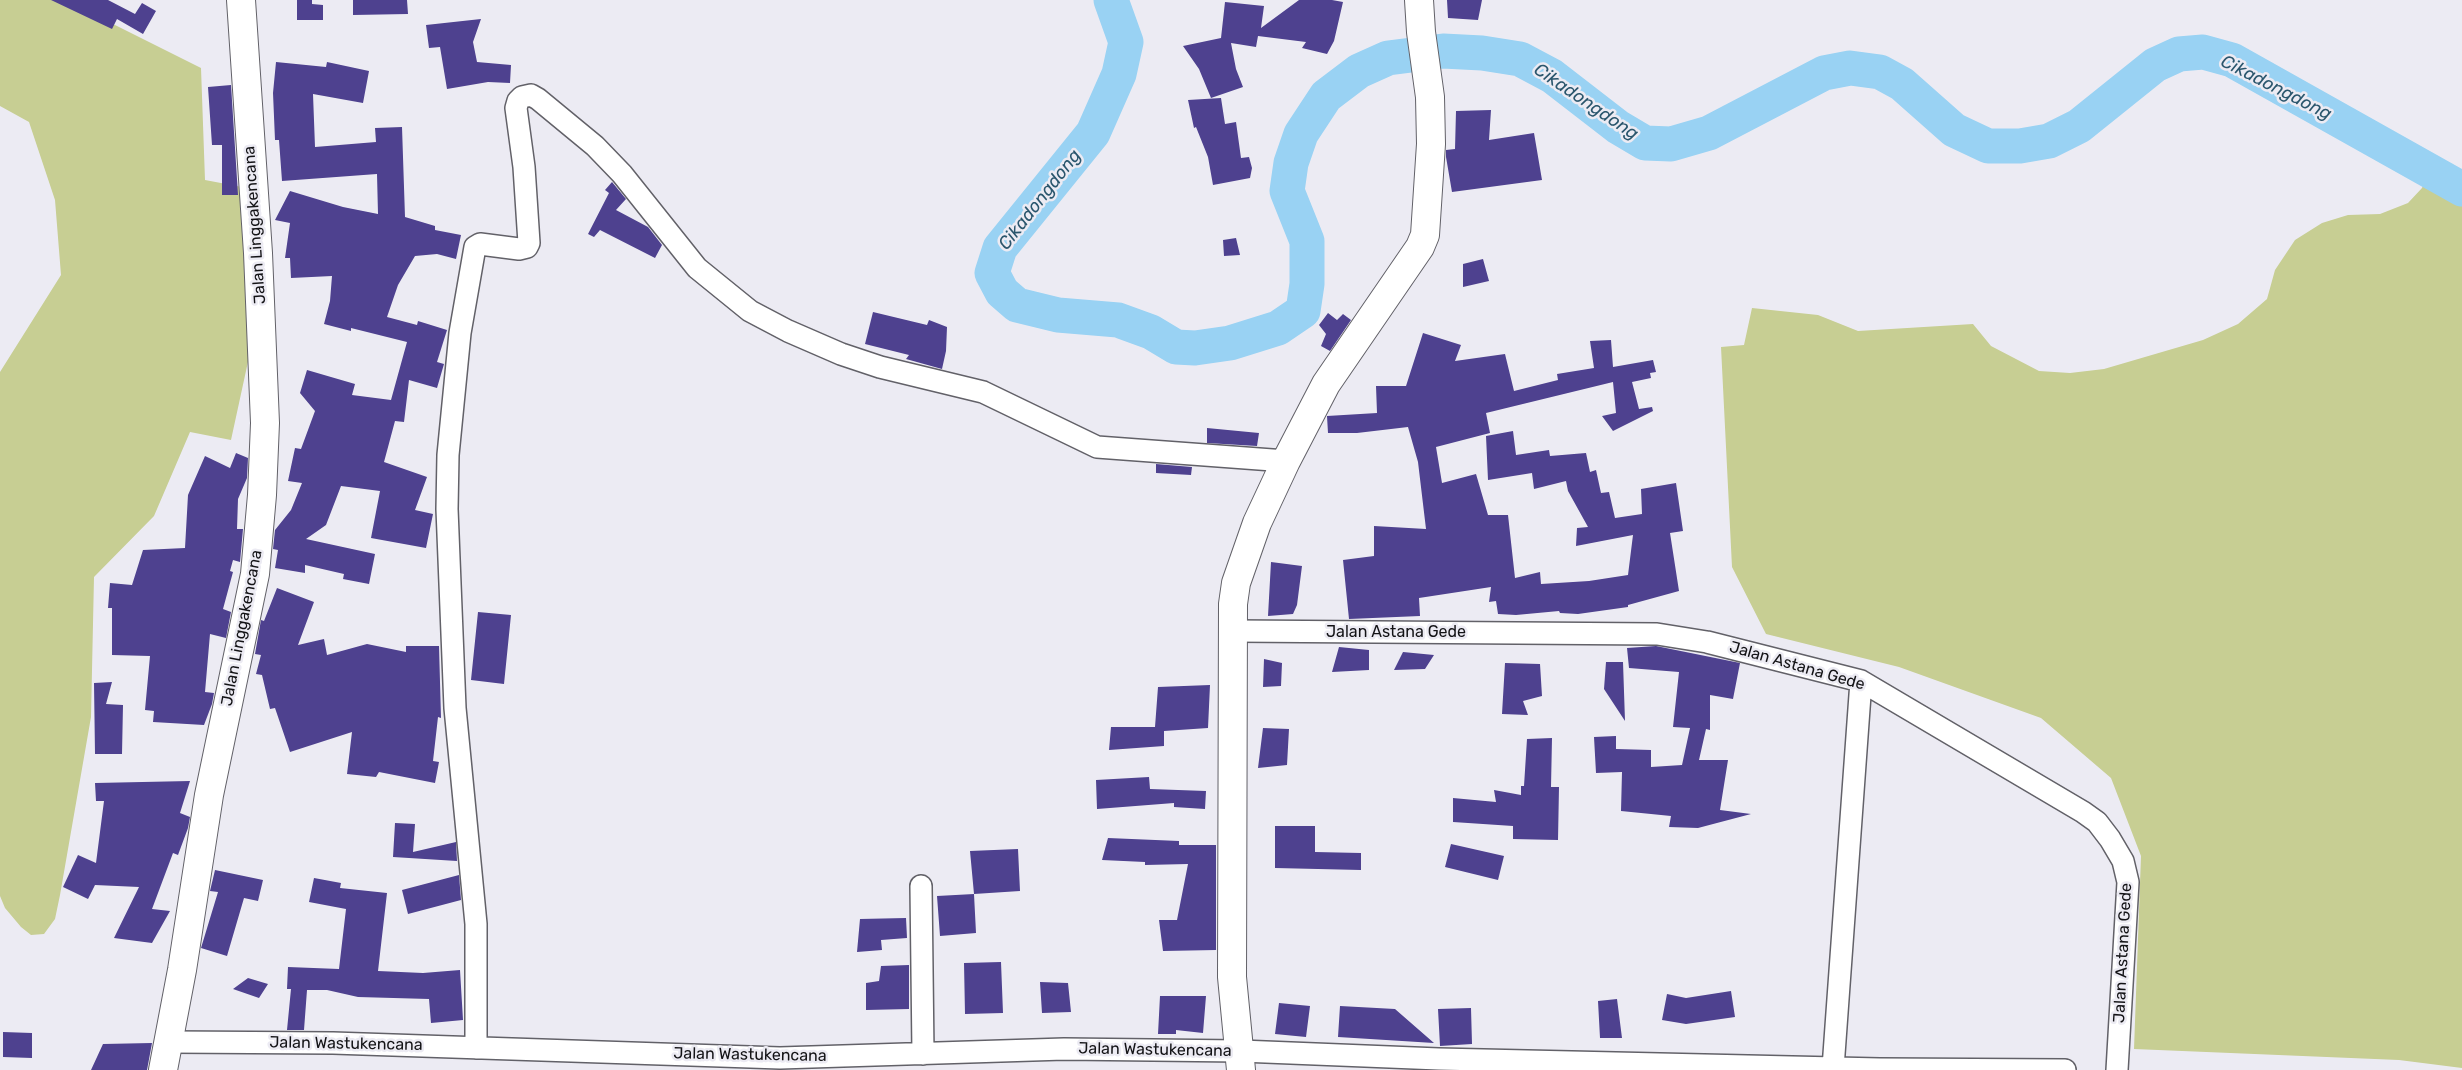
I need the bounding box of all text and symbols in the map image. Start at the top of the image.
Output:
water label: Cikadongdong [2217,51,2335,125]
water label: Cikadongdong [1530,59,1642,145]
street label: Jalan Linggakencana [240,145,270,305]
water label: Cikadongdong [994,145,1086,255]
street label: Jalan Linggakencana [217,548,267,708]
street label: Jalan Astana Gede [1326,622,1466,642]
street label: Jalan Astana Gede [1727,637,1867,695]
street label: Jalan Astana Gede [2110,883,2136,1023]
street label: Jalan Wastukencana [269,1033,423,1055]
street label: Jalan Wastukencana [1078,1039,1232,1061]
street label: Jalan Wastukencana [673,1044,827,1066]

